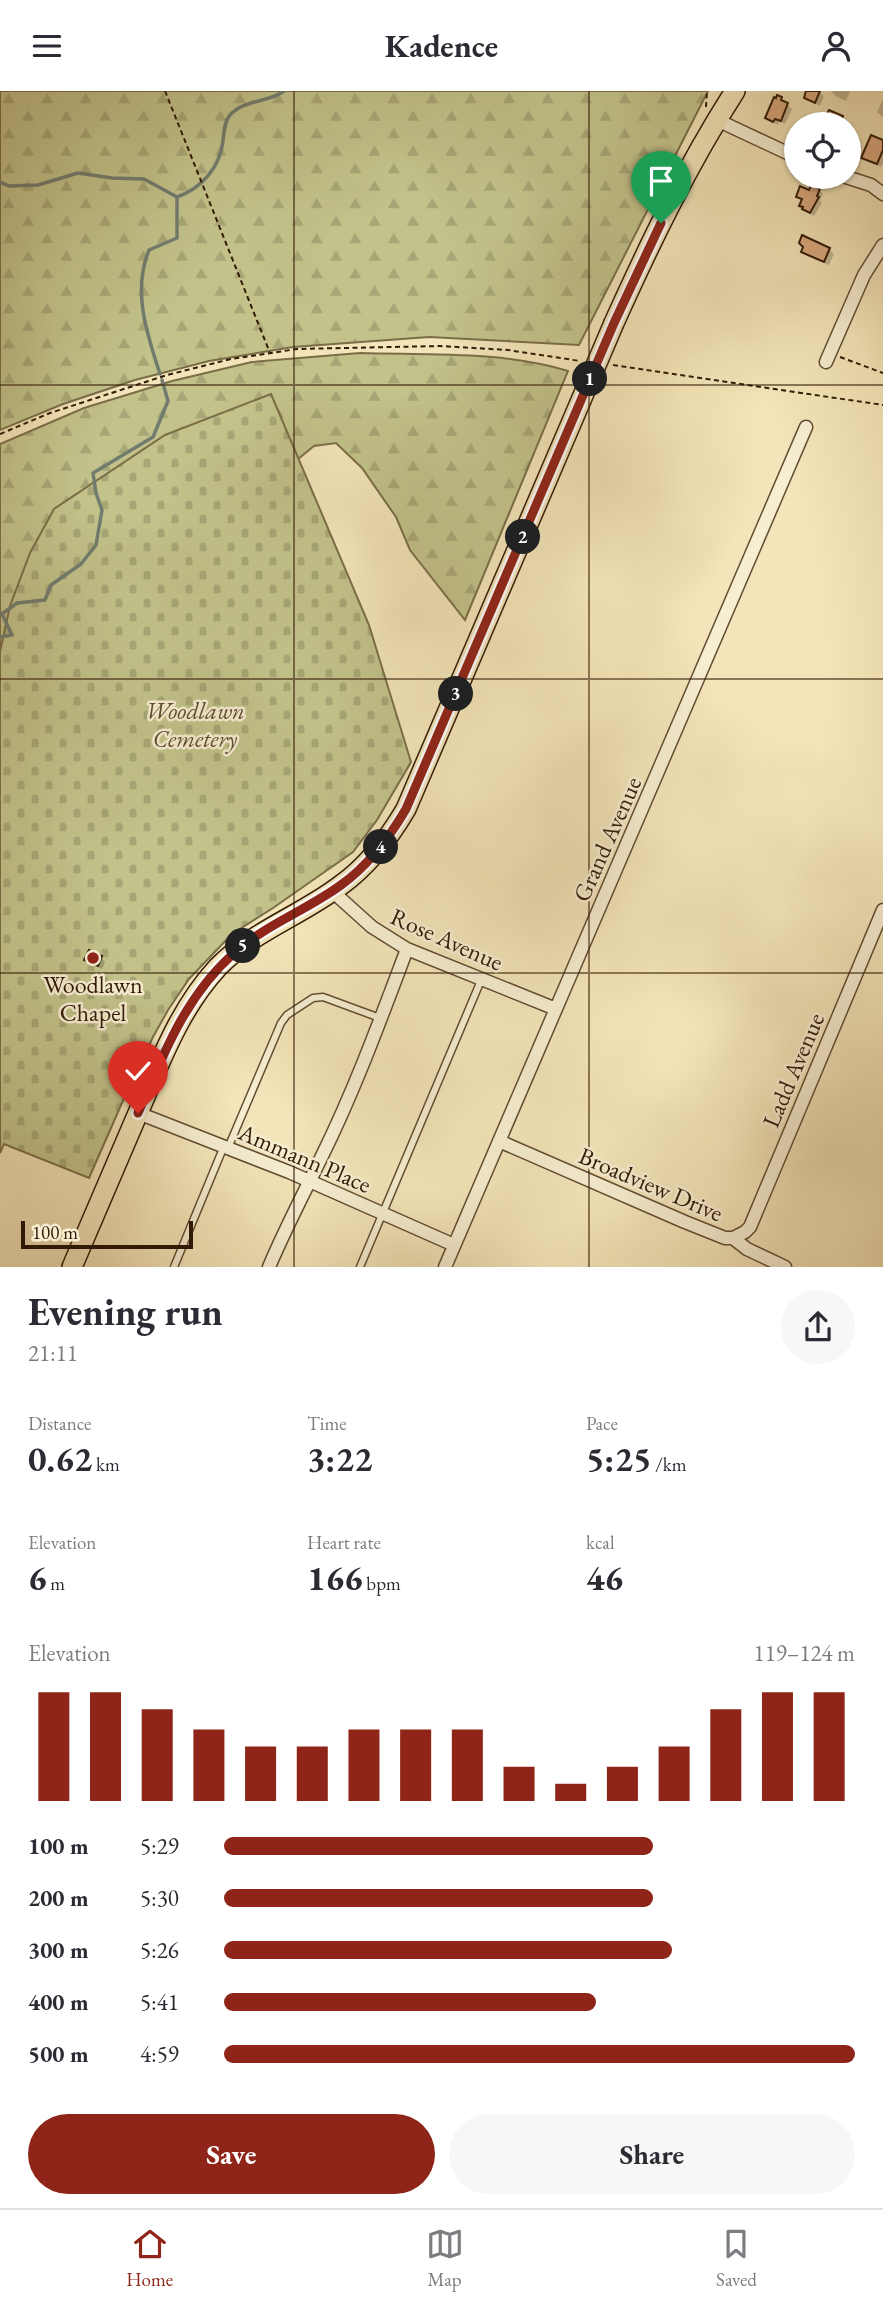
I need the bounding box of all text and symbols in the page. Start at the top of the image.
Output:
text: Kadence [385,25,498,67]
icon: menu [28,27,66,65]
icon: person [817,27,855,65]
map controls [784,112,861,189]
button: locate [784,112,861,189]
pin [631,151,691,223]
icon: arrive [642,162,680,200]
pin: 1 [572,361,608,397]
text: 1 [584,366,595,391]
pin: 2 [505,519,540,555]
text: 2 [517,524,528,549]
pin: 3 [438,677,474,711]
text: 3 [450,681,461,706]
park label: Woodlawn Cemetery [145,695,245,754]
street label: Grand Avenue [566,772,648,906]
pin: 4 [364,829,398,865]
text: 4 [375,834,386,859]
street label: Rose Avenue [386,900,508,978]
pin: 5 [226,929,260,963]
text: 5 [237,933,248,958]
marker: Woodlawn Chapel [85,950,101,966]
place label: Woodlawn Chapel [43,969,143,1028]
street label: Ladd Avenue [755,1008,831,1132]
pin [108,1041,168,1113]
icon: check [119,1052,157,1090]
street label: Ammann Place [233,1116,376,1200]
street label: Broadview Drive [574,1140,728,1228]
scale bar [21,1217,192,1249]
text: 100 m [32,1220,78,1245]
text: Evening run [28,1287,223,1336]
button: share [781,1290,855,1364]
text: 21:11 [28,1338,78,1368]
text: Distance [28,1411,91,1436]
text: Time [307,1411,347,1436]
text: Pace [586,1411,618,1436]
text: 0.62 [28,1436,92,1481]
text: 3:22 [307,1436,372,1481]
text: 5:25 [586,1436,651,1481]
text: km [92,1452,120,1477]
text: /km [651,1452,687,1477]
text: Elevation [28,1530,96,1555]
text: Heart rate [307,1530,381,1555]
text: kcal [586,1530,615,1555]
text: 6 [28,1555,47,1600]
text: 166 [307,1555,363,1600]
text: 46 [586,1555,623,1600]
text: m [47,1571,65,1596]
text: bpm [363,1571,401,1596]
text: Elevation [28,1638,111,1668]
text: 119–124 m [754,1638,855,1668]
text: 100 m [28,1831,89,1861]
text: 5:29 [140,1831,179,1861]
text: 200 m [28,1883,89,1913]
text: 5:30 [140,1883,179,1913]
text: 300 m [28,1935,89,1965]
text: 5:26 [140,1935,179,1965]
text: 400 m [28,1987,89,2017]
text: 5:41 [140,1987,179,2017]
text: 500 m [28,2039,89,2069]
text: 4:59 [140,2039,179,2069]
button: Save [28,2114,435,2194]
button: Share [449,2114,855,2194]
tab: Home [126,2225,173,2292]
tab: Map [426,2225,464,2292]
tab: Saved [716,2225,757,2292]

